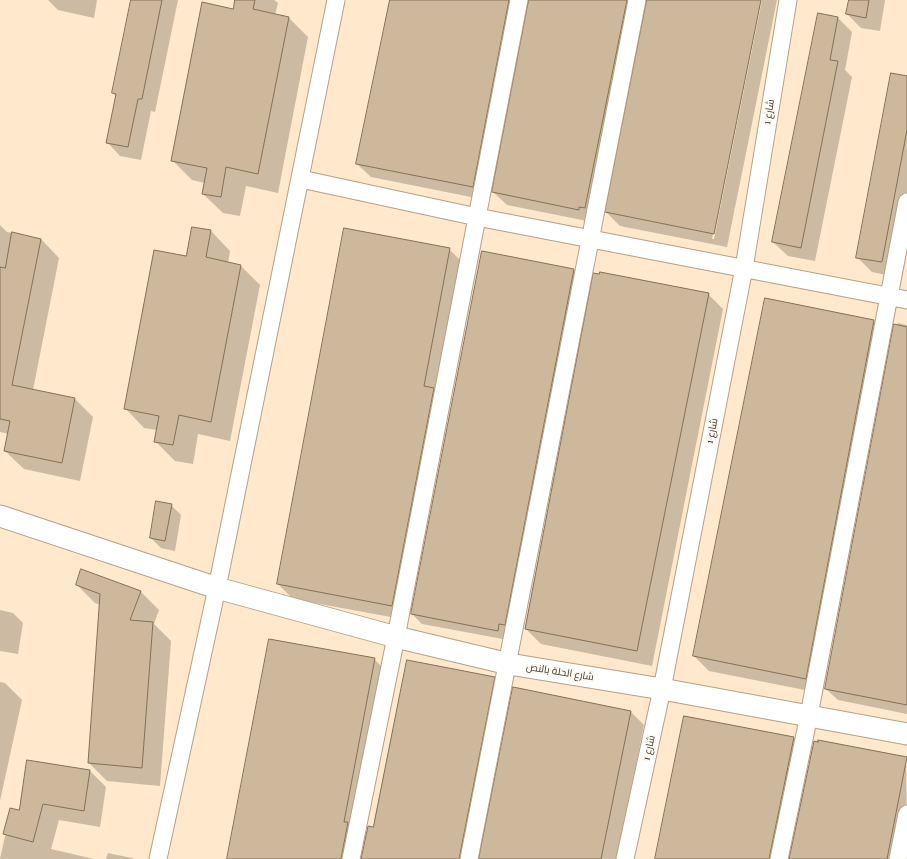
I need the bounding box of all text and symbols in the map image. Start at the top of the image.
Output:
street label: شارع 1 [761,98,777,126]
street label: شارع 1 [704,417,720,445]
street label: شارع الحلة بالنص [525,661,595,683]
street label: شارع 1 [640,734,658,762]

